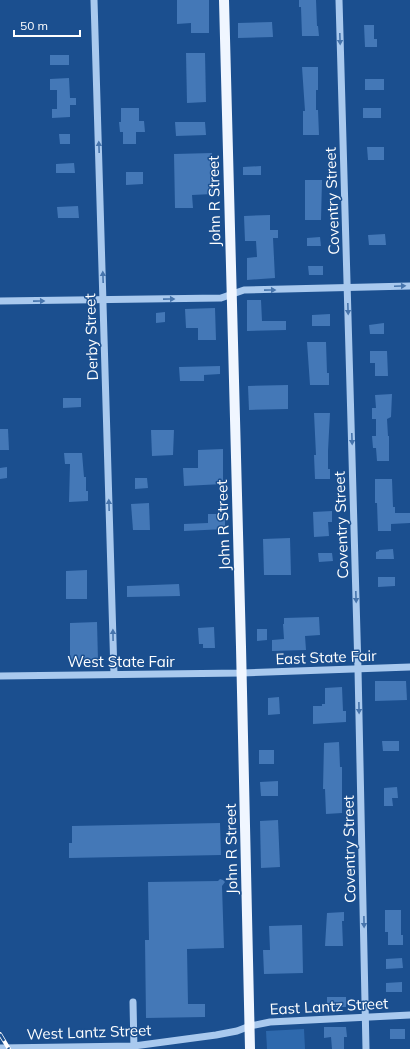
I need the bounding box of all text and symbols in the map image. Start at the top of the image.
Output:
scale bar [14,12,80,38]
text: 50 m [20,18,48,33]
one-way arrow [337,33,343,46]
one-way arrow [96,140,102,153]
street label: Coventry Street [321,147,343,255]
street label: John R Street [204,155,224,247]
one-way arrow [99,271,106,283]
one-way arrow [394,283,406,290]
one-way arrow [264,286,276,293]
street label: Derby Street [80,293,102,381]
one-way arrow [163,296,176,302]
one-way arrow [33,297,45,304]
one-way arrow [345,303,351,316]
one-way arrow [348,433,355,445]
street label: Coventry Street [330,471,352,579]
street label: John R Street [212,479,234,571]
one-way arrow [106,498,112,511]
one-way arrow [353,591,359,604]
one-way arrow [110,628,116,641]
street label: East State Fair [275,646,377,668]
street label: West State Fair [67,652,175,671]
one-way arrow [356,702,362,715]
street label: Coventry Street [339,795,359,903]
street label: John R Street [221,803,241,895]
one-way arrow [360,916,367,928]
street label: East Lantz Street [269,993,389,1019]
street label: West Lantz Street [26,1020,152,1044]

